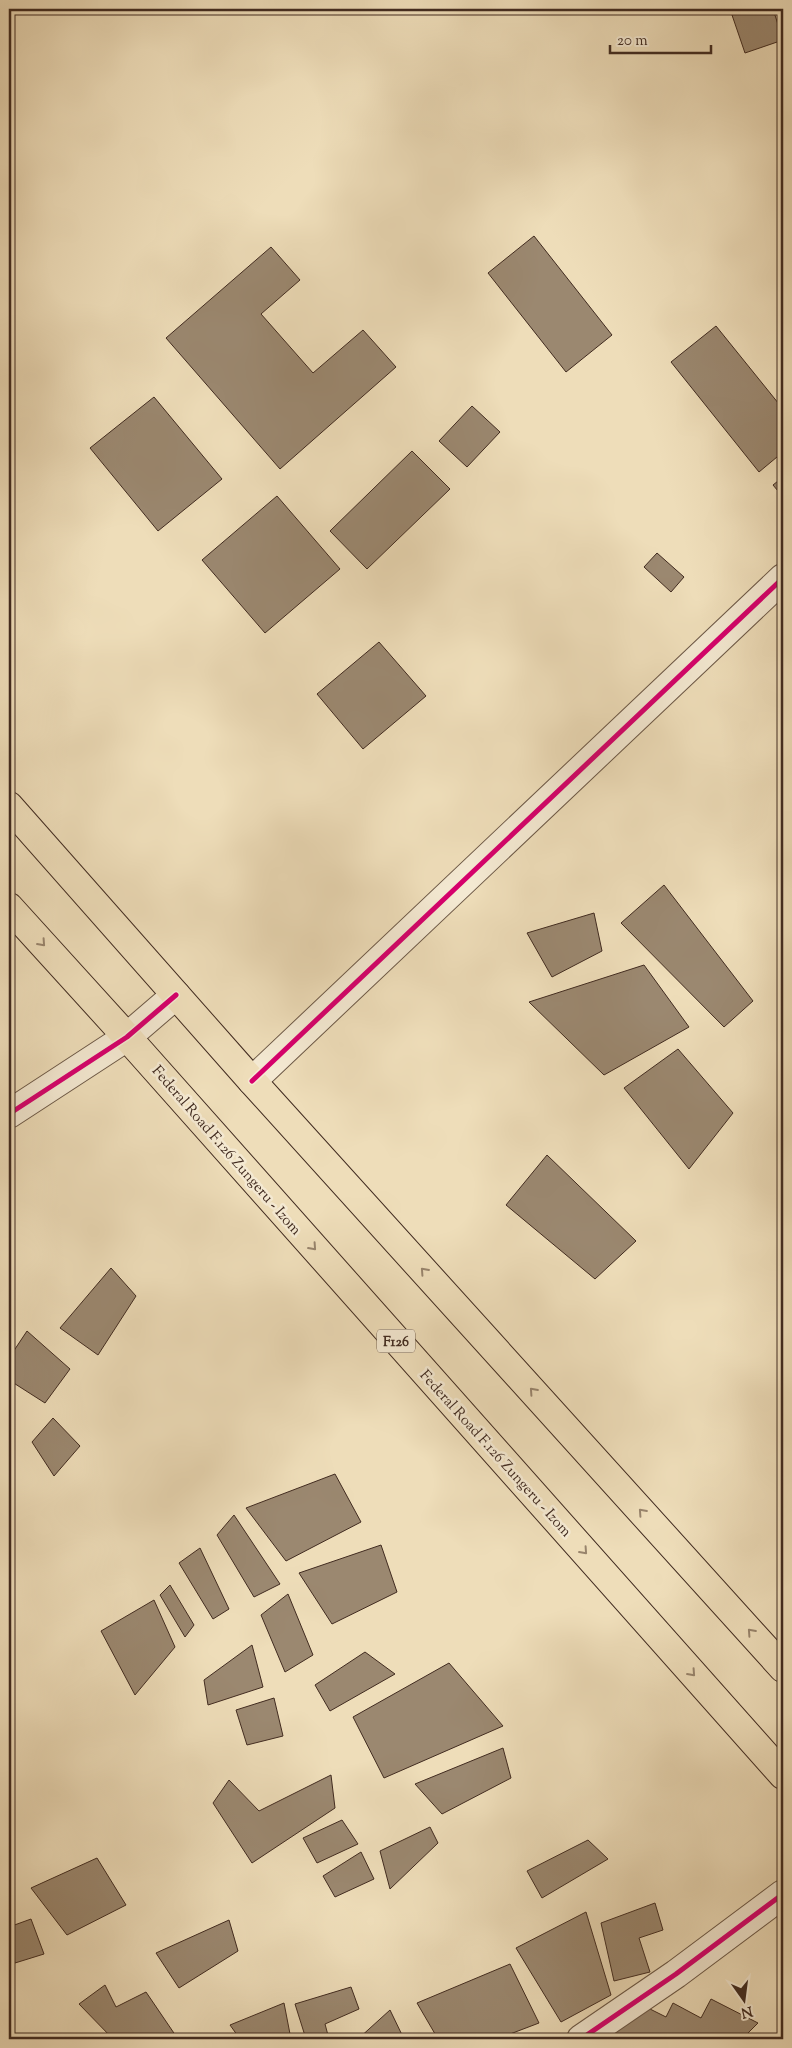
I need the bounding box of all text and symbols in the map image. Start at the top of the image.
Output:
scale bar [610,22,711,54]
text: 20 m [617,31,648,52]
one-way arrow [36,938,45,947]
street label: Federal Road F.126 Zungeru - Izom [146,1062,306,1241]
one-way arrow [307,1242,316,1251]
one-way arrow [420,1267,429,1276]
road number: F126 [377,1330,415,1352]
street label: Federal Road F.126 Zungeru - Izom [414,1366,576,1543]
one-way arrow [529,1388,538,1397]
one-way arrow [638,1508,647,1517]
one-way arrow [578,1546,587,1555]
one-way arrow [747,1629,756,1638]
one-way arrow [686,1667,695,1676]
north arrow [720,1976,770,2026]
text: N [739,2000,755,2022]

